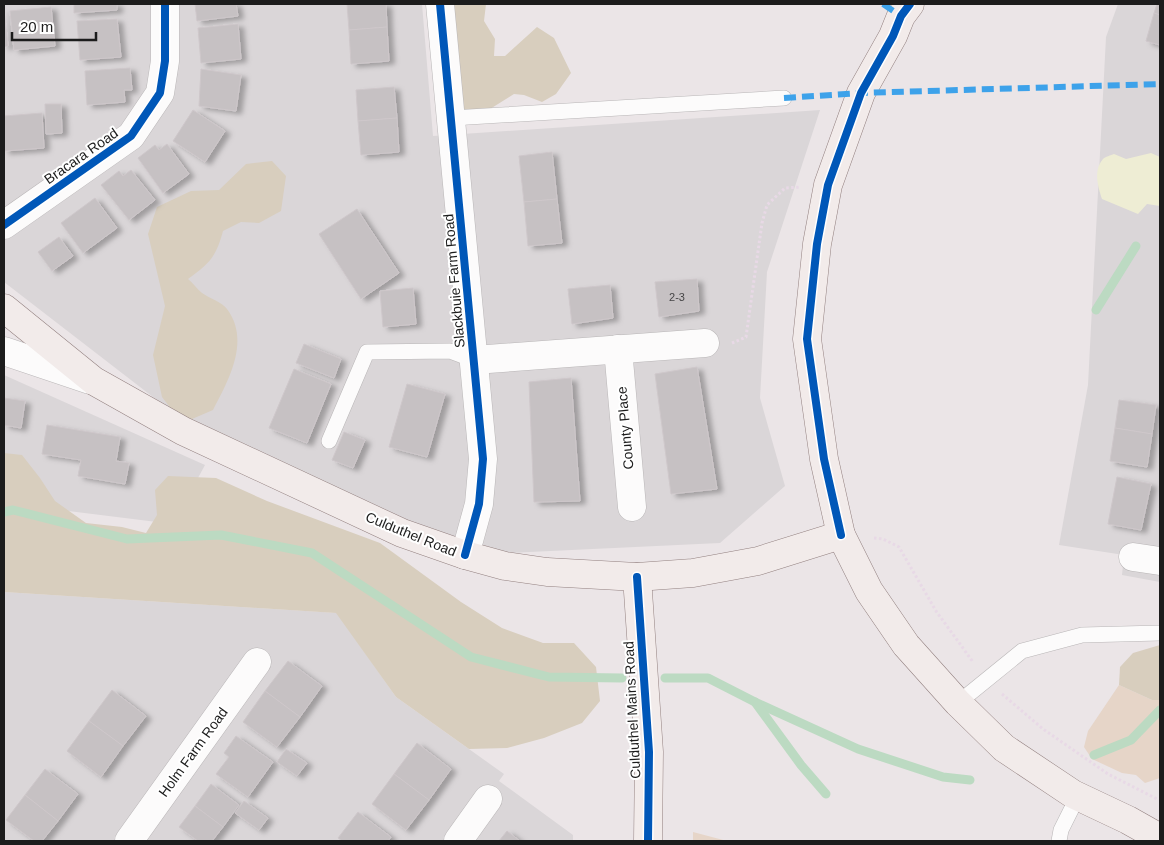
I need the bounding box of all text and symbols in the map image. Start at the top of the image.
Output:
scale bar [12,10,96,42]
text: 20 m [20,18,53,35]
street label: Bracara Road [41,125,121,187]
street label: Slackbuie Farm Road [440,213,468,349]
house number: 2-3 [669,291,685,303]
street label: County Place [613,386,637,470]
street label: Culduthel Road [363,509,459,559]
street label: Culduthel Mains Road [620,641,644,779]
street label: Holm Farm Road [155,704,231,800]

